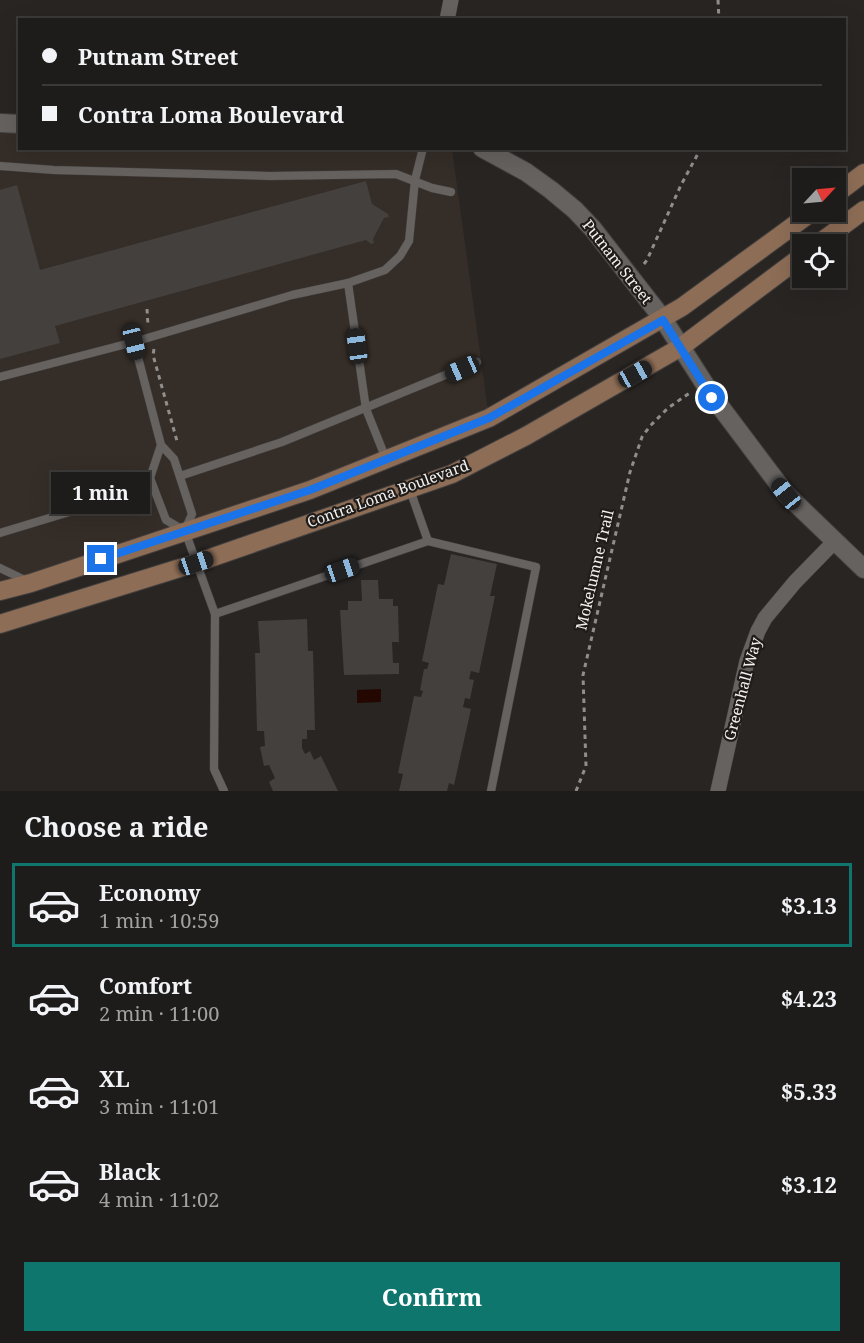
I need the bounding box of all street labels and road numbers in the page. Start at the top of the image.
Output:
street label: Putnam Street [579,215,657,308]
street label: Contra Loma Boulevard [304,455,471,532]
street label: Mokelumne Trail [570,507,618,632]
street label: Greenhall Way [719,634,766,743]

